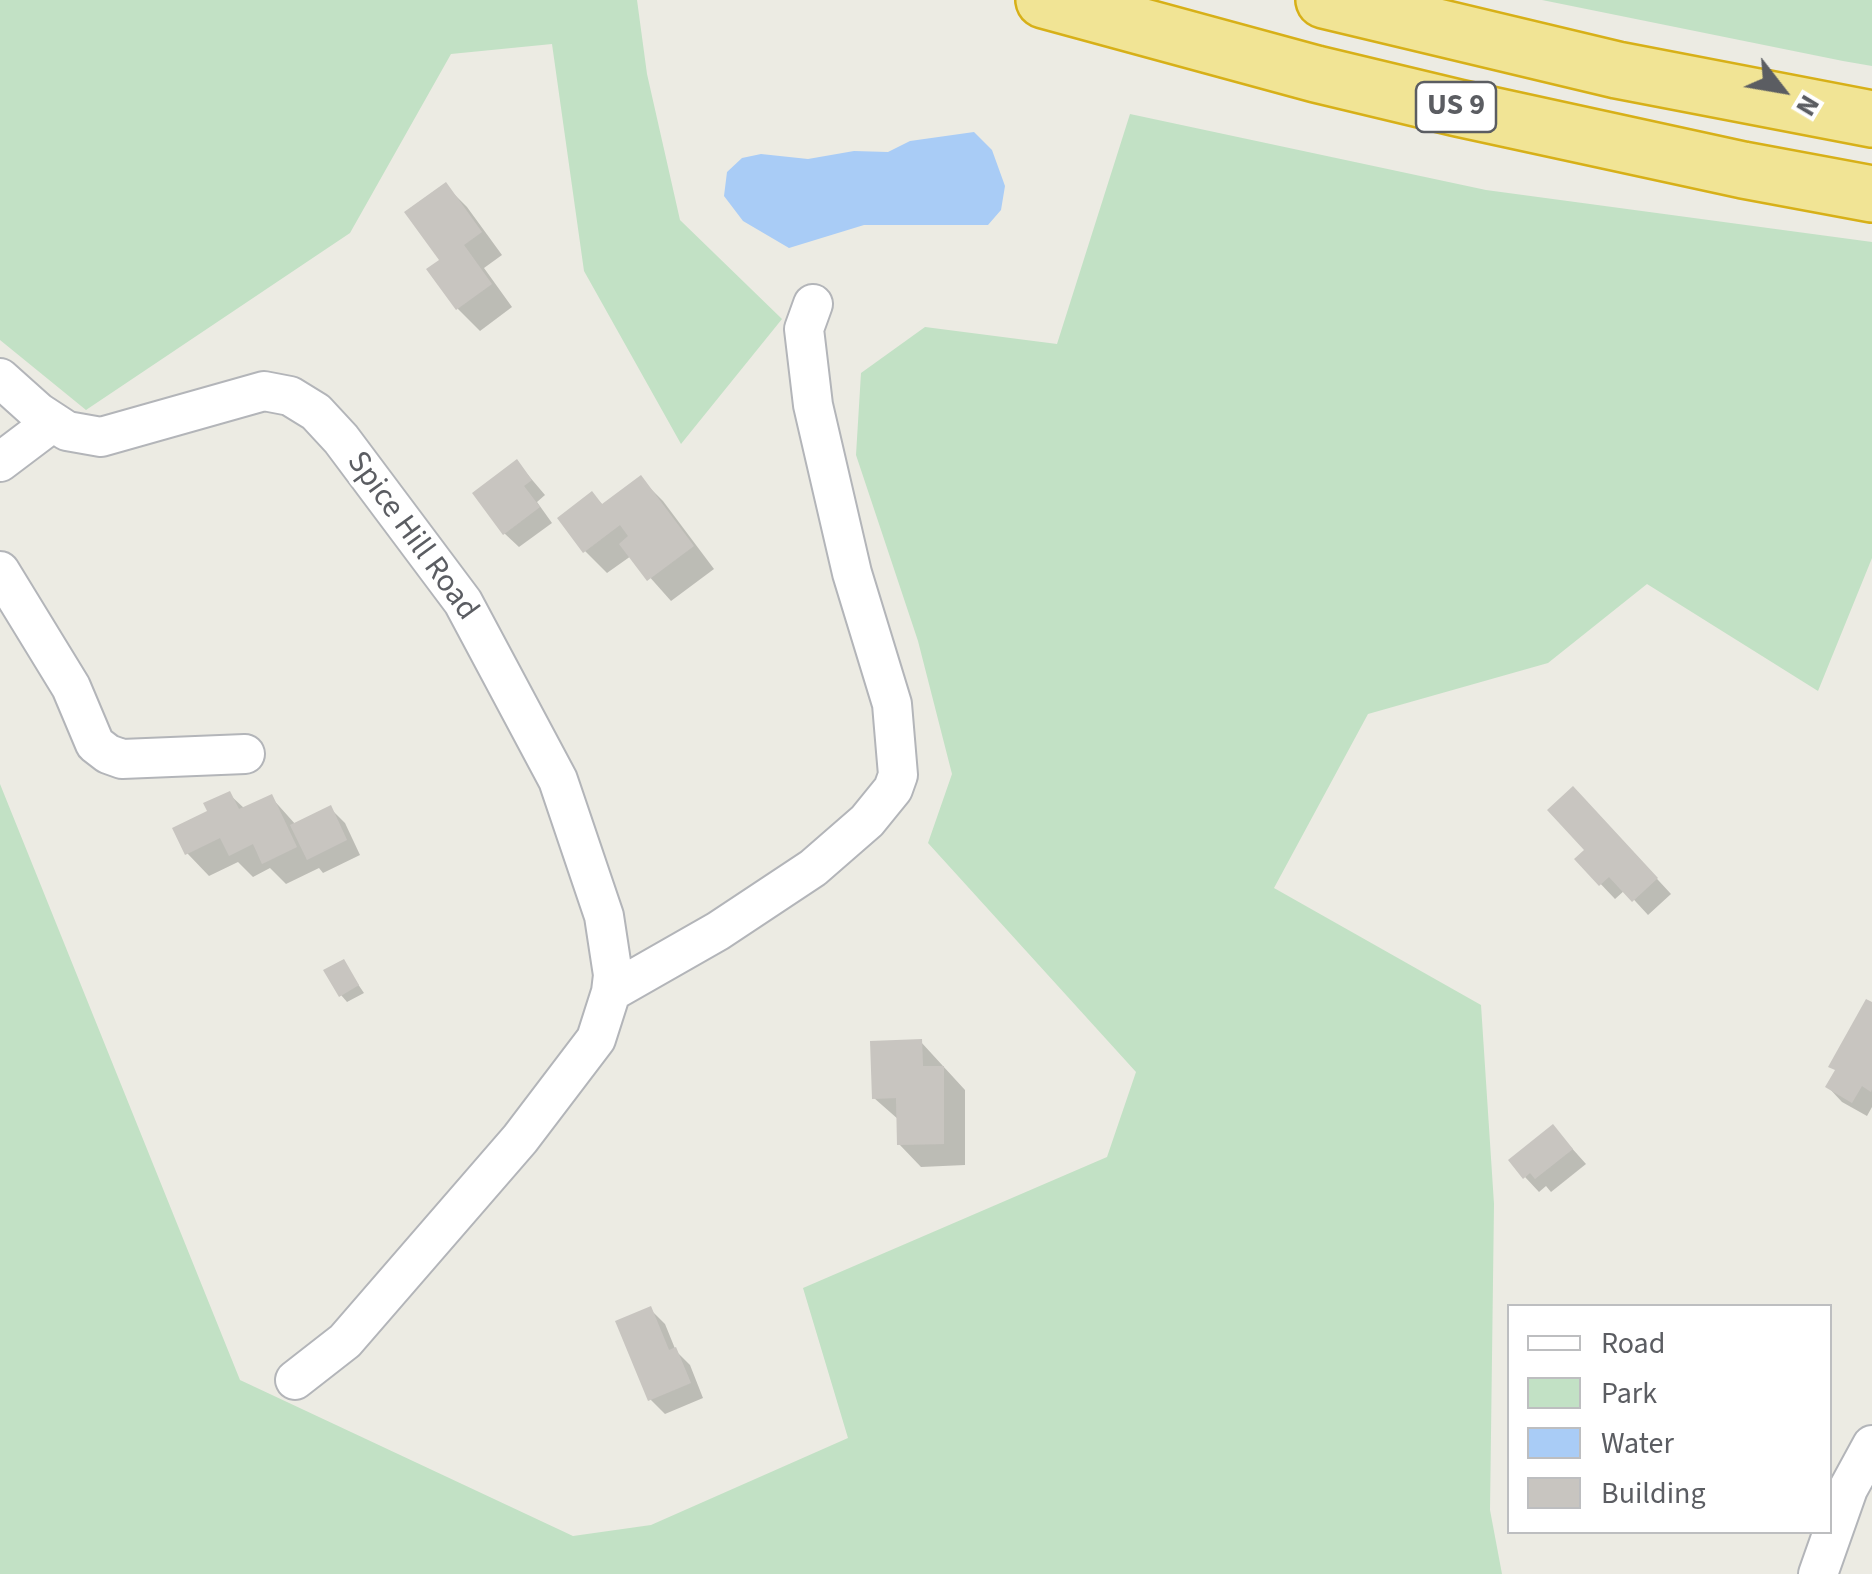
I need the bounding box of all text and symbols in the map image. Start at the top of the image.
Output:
north arrow [1732,40,1832,140]
road number: US 9 [1416,82,1496,132]
text: N [1786,87,1830,124]
street label: Spice Hill Road [337,445,485,629]
legend [1507,1304,1832,1534]
text: Road [1601,1322,1665,1365]
text: Park [1601,1372,1657,1415]
text: Water [1601,1422,1674,1465]
text: Building [1601,1472,1706,1515]

